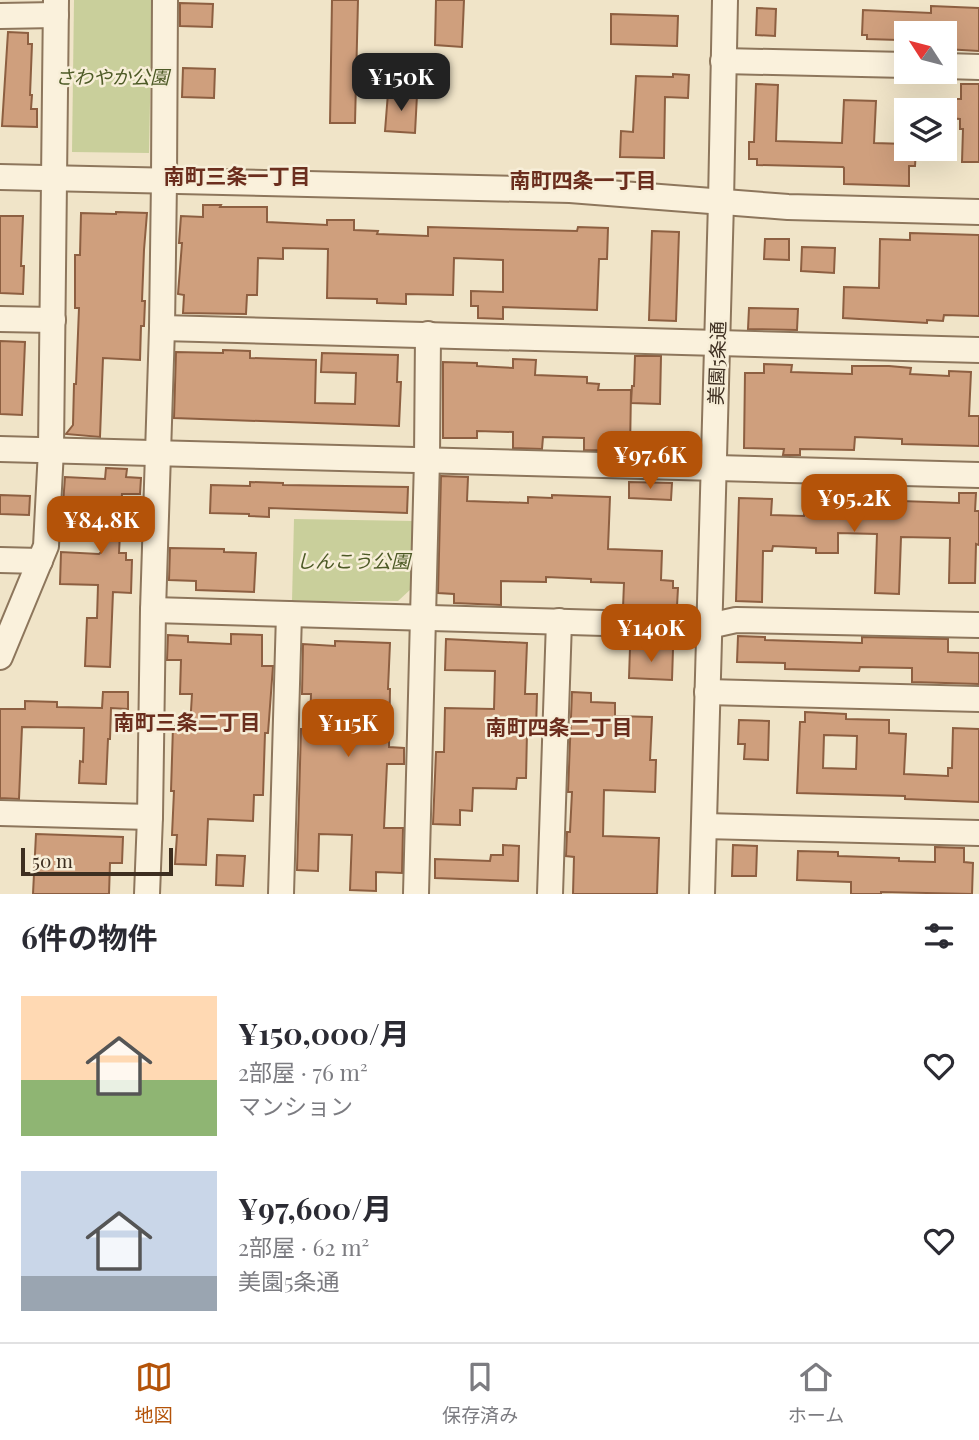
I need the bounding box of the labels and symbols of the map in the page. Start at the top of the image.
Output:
north arrow [894,21,957,84]
pin: ¥150K [352,54,450,113]
park label: さわやか公園 [55,63,172,89]
district label: 南町三条一丁目 [164,161,311,189]
district label: 南町四条一丁目 [510,165,657,193]
street label: 美園5条通 [702,321,730,405]
pin: ¥97.6K [593,432,707,491]
pin: ¥95.2K [797,475,911,534]
pin: ¥84.8K [44,496,158,556]
park label: しんこう公園 [296,547,413,573]
pin: ¥140K [602,604,700,664]
pin: ¥115K [299,700,397,759]
district label: 南町三条二丁目 [114,707,261,735]
district label: 南町四条二丁目 [486,712,633,740]
scale bar [21,845,173,877]

